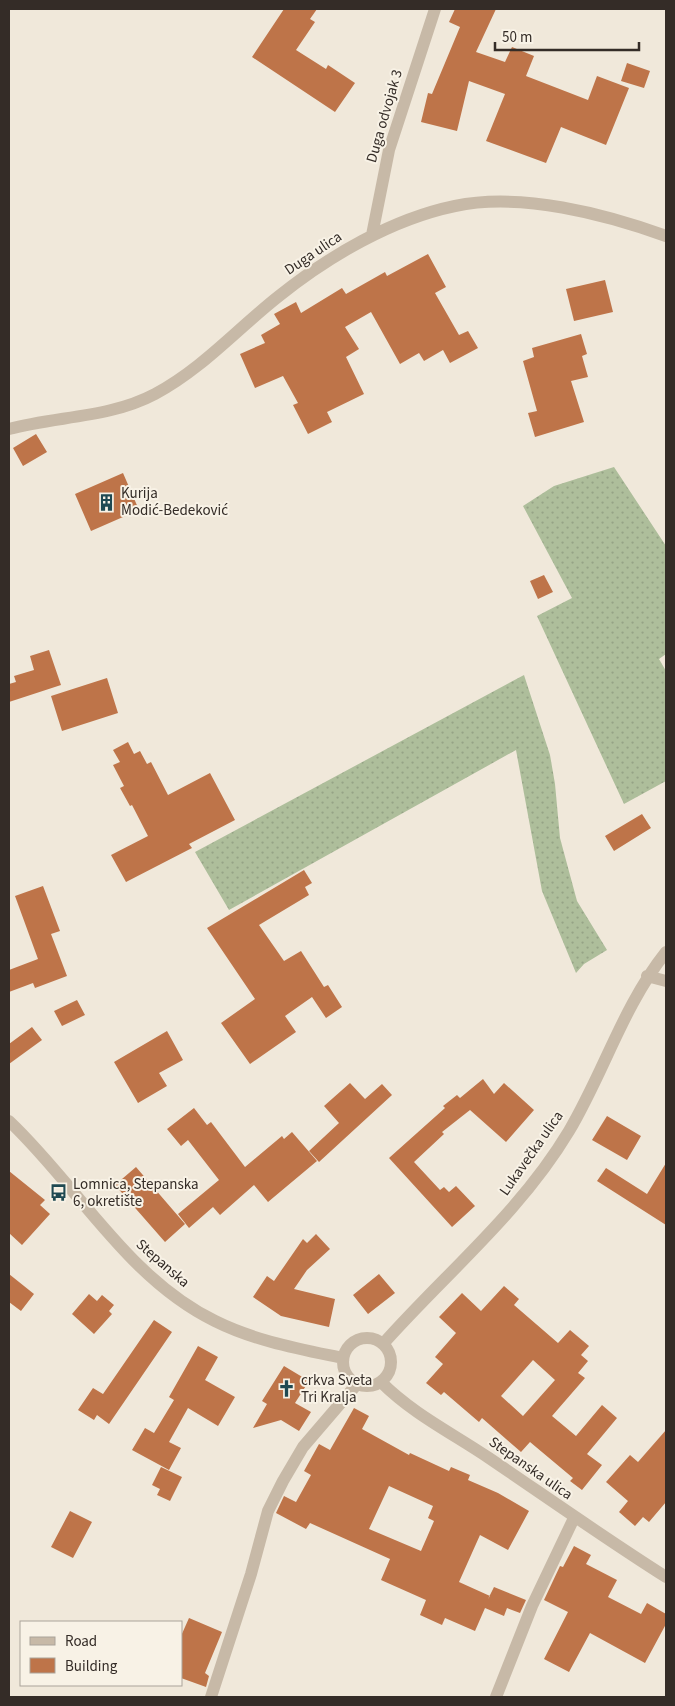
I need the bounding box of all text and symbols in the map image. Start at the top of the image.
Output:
scale bar [495,20,639,52]
text: 50 m [502,27,532,48]
street label: Duga odvojak 3 [361,67,408,165]
street label: Duga ulica [280,226,346,280]
place label: Kurija Modić-Bedeković [121,483,228,521]
building icon: Kurija Modić-Bedeković [97,492,117,512]
street label: Lukavečka ulica [494,1107,568,1200]
place label: Lomnica, Stepanska 6, okretište [73,1174,199,1212]
bus stop icon: Lomnica, Stepanska 6, okretište [49,1183,69,1203]
street label: Stepanska [131,1234,194,1293]
place label: crkva Sveta Tri Kralja [301,1370,372,1408]
church icon: crkva Sveta Tri Kralja [277,1379,297,1399]
street label: Stepanska ulica [485,1432,577,1505]
legend [20,1621,182,1686]
text: Road [65,1631,97,1652]
text: Building [65,1656,118,1677]

